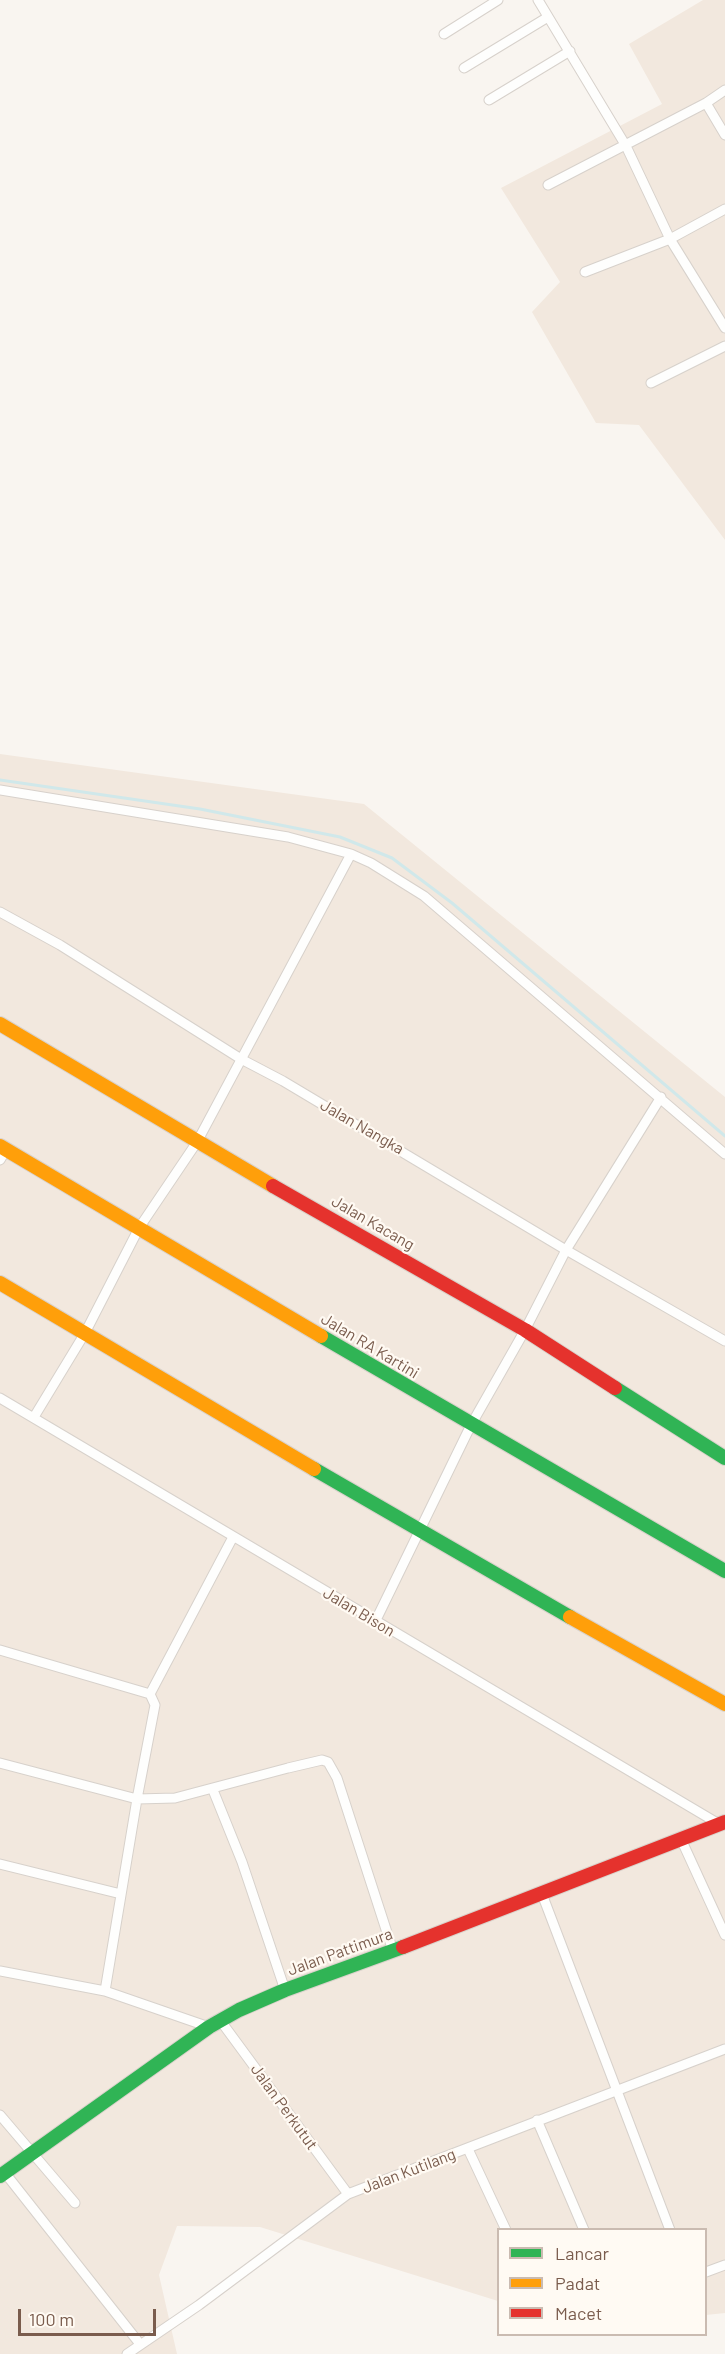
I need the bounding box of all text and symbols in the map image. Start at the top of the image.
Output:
street label: Jalan Nangka [317,1095,407,1159]
street label: Jalan Kacang [328,1192,418,1254]
street label: Jalan RA Kartini [317,1309,423,1383]
street label: Jalan Bison [320,1583,398,1641]
street label: Jalan Pattimura [285,1924,395,1980]
street label: Jalan Perkutut [246,2060,322,2154]
street label: Jalan Kutilang [360,2144,458,2198]
legend [497,2228,707,2336]
text: Lancar [555,2242,609,2264]
text: Padat [555,2272,600,2294]
scale bar [21,2297,159,2335]
text: Macet [555,2302,602,2324]
text: 100 m [29,2308,74,2330]

